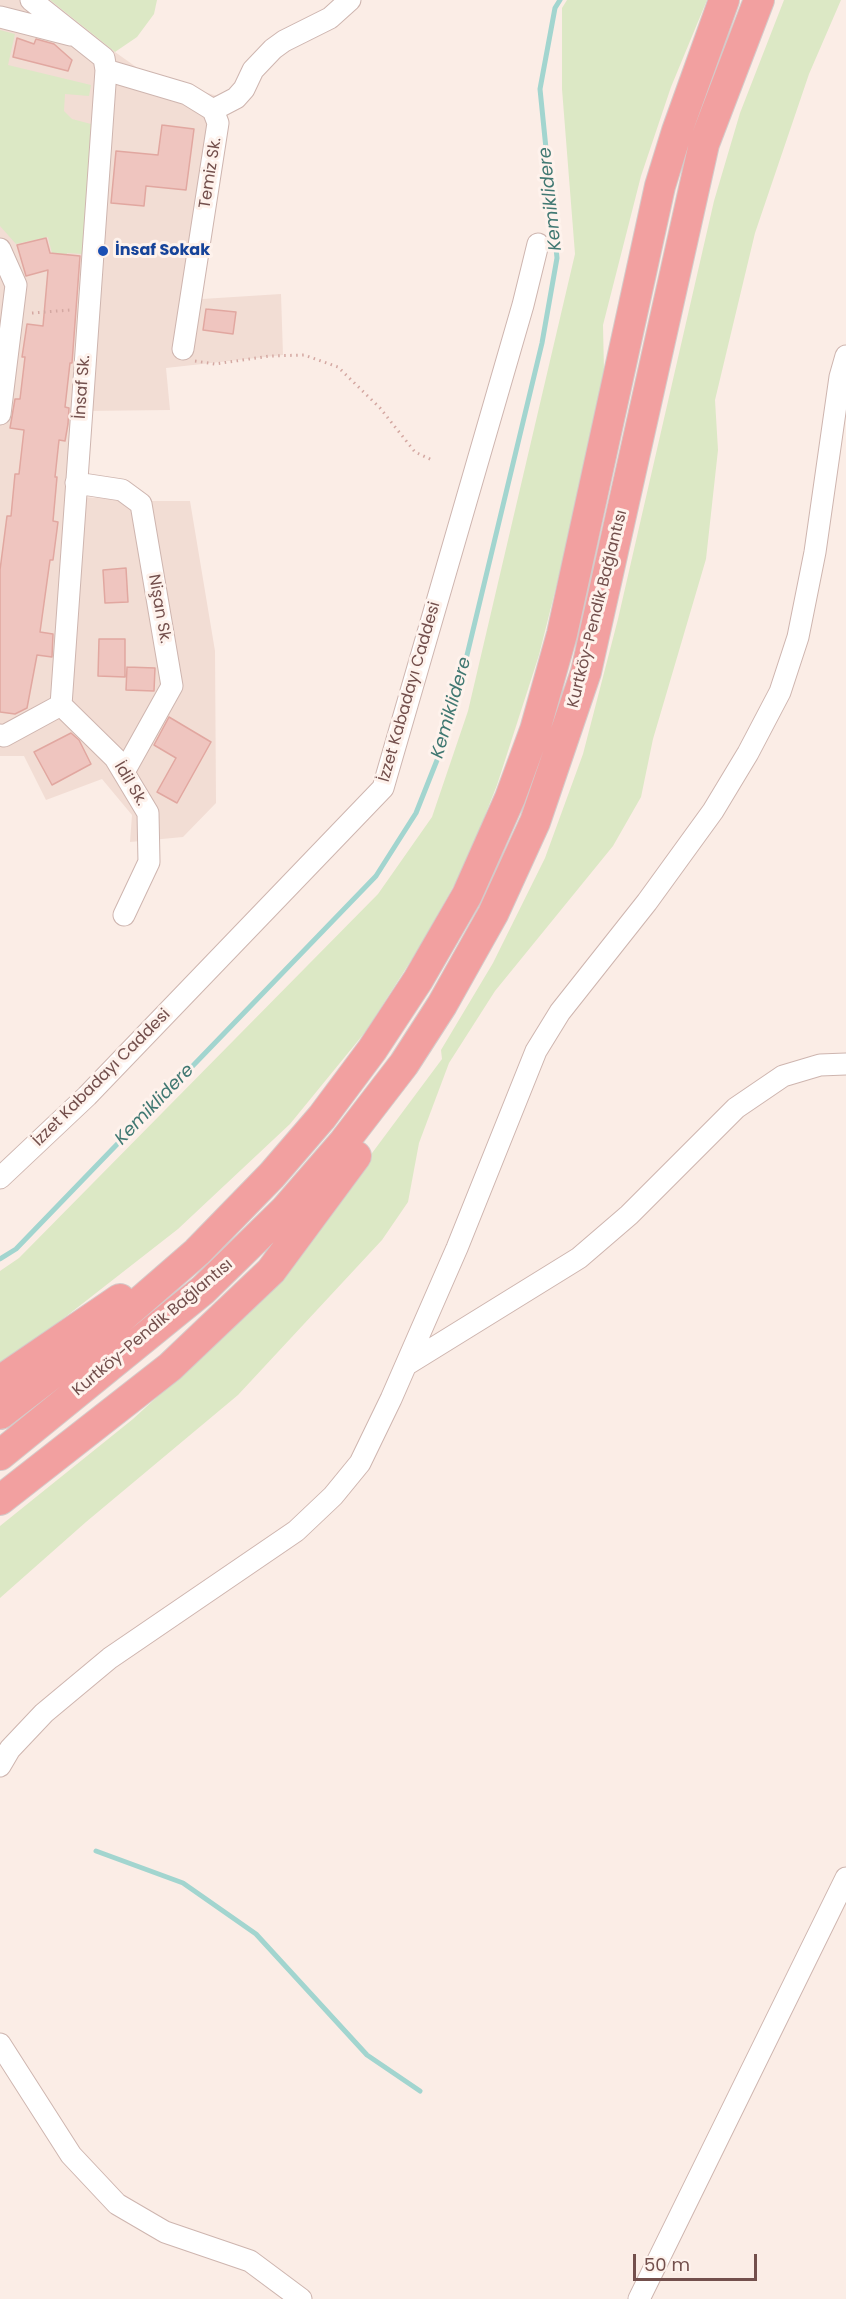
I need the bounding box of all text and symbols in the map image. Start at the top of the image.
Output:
street label: Temiz Sk. [196,136,226,210]
water label: Kemiklidere [535,146,567,252]
place label: İnsaf Sokak [115,241,210,261]
marker: İnsaf Sokak [96,244,110,258]
street label: İnsaf Sk. [71,354,95,420]
street label: Kurtköy-Pendik Bağlantısı [564,508,632,710]
street label: Nişan Sk. [143,573,175,645]
street label: İzzet Kabadayı Caddesi [375,600,445,784]
water label: Kemiklidere [427,655,477,761]
street label: İdil Sk. [109,759,151,809]
street label: İzzet Kabadayı Caddesi [29,1005,175,1151]
water label: Kemiklidere [111,1060,199,1150]
street label: Kurtköy-Pendik Bağlantısı [69,1255,237,1401]
scale bar [636,2242,760,2280]
text: 50 m [644,2252,690,2277]

